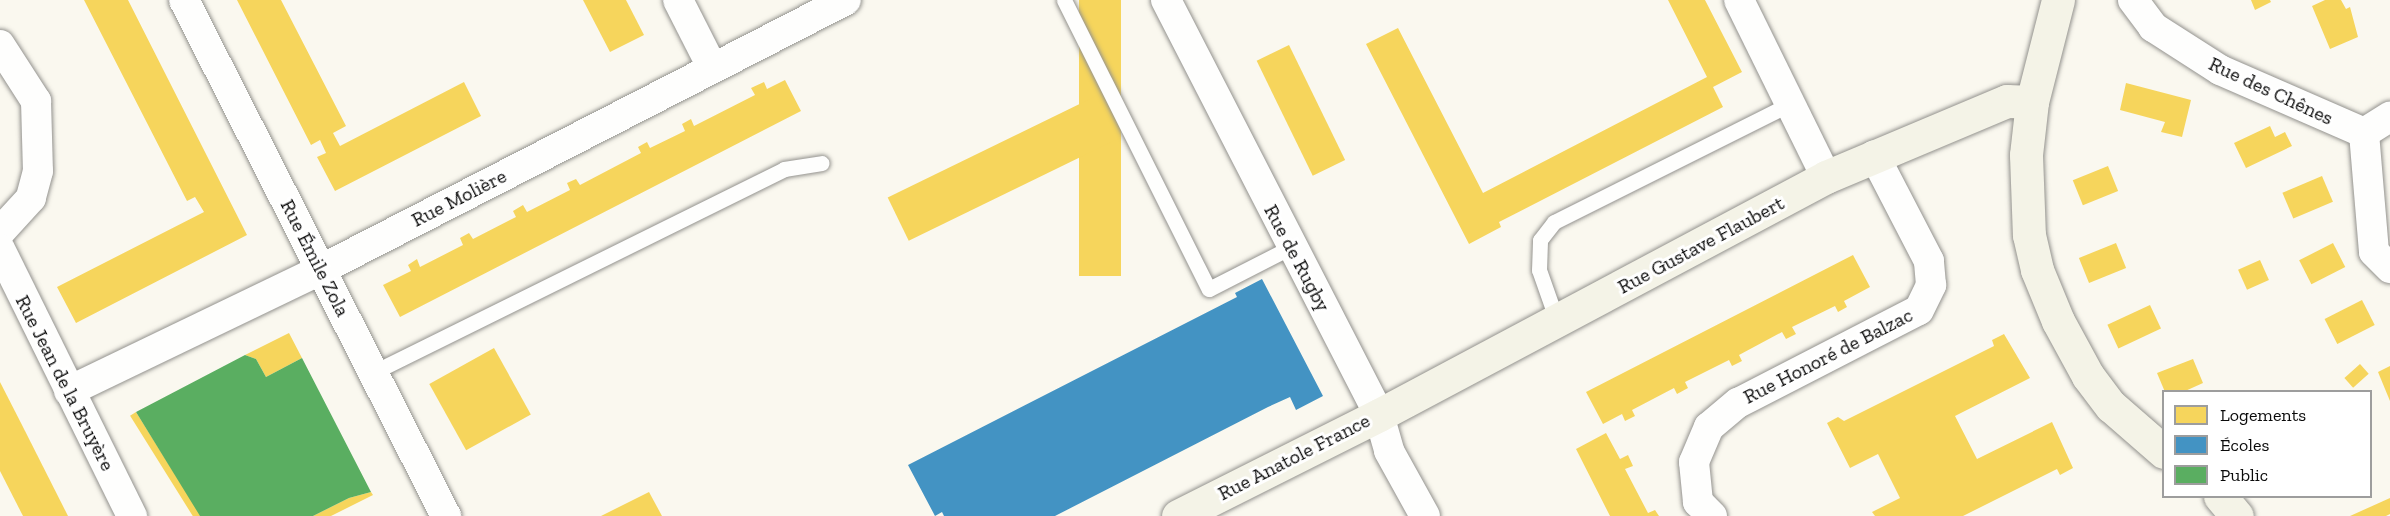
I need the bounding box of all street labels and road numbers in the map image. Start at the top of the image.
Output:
street label: Rue des Chênes [2205,52,2337,130]
street label: Rue Molière [408,164,510,232]
street label: Rue Gustave Flaubert [1614,191,1788,299]
street label: Rue Émile Zola [275,195,355,321]
street label: Rue de Rugby [1259,200,1335,316]
street label: Rue Jean de la Bruyère [10,291,120,475]
street label: Rue Honoré de Balzac [1739,303,1917,409]
street label: Rue Anatole France [1214,408,1374,506]

